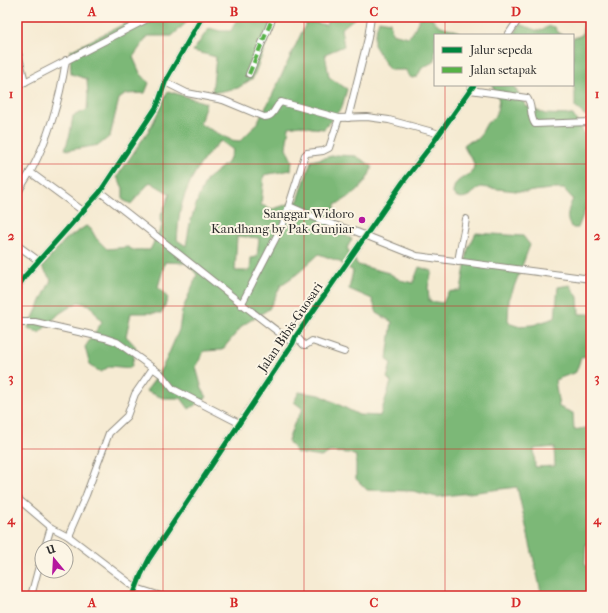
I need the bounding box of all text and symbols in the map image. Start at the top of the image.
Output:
text: A [87,4,97,19]
text: B [230,4,239,19]
text: C [370,4,379,19]
text: D [511,4,521,19]
legend [434,34,574,86]
text: Jalur sepeda [469,43,533,57]
text: Jalan setapak [469,63,537,77]
text: 1 [9,86,14,101]
text: 1 [595,86,600,101]
place label: Sanggar Widoro Kandhang by Pak Gunjiar [211,206,354,236]
marker: Sanggar Widoro Kandhang by Pak Gunjiar [357,215,367,225]
text: 2 [8,228,15,243]
text: 2 [594,228,601,243]
street label: Jalan Bibis-Guosari [254,279,326,375]
text: 3 [8,370,14,386]
text: 3 [594,370,600,386]
text: 4 [6,512,16,528]
text: 4 [592,512,602,528]
north arrow [34,539,74,579]
text: U [44,542,58,558]
text: A [87,595,97,610]
text: B [230,595,239,610]
text: C [370,595,379,610]
text: D [511,595,521,610]

